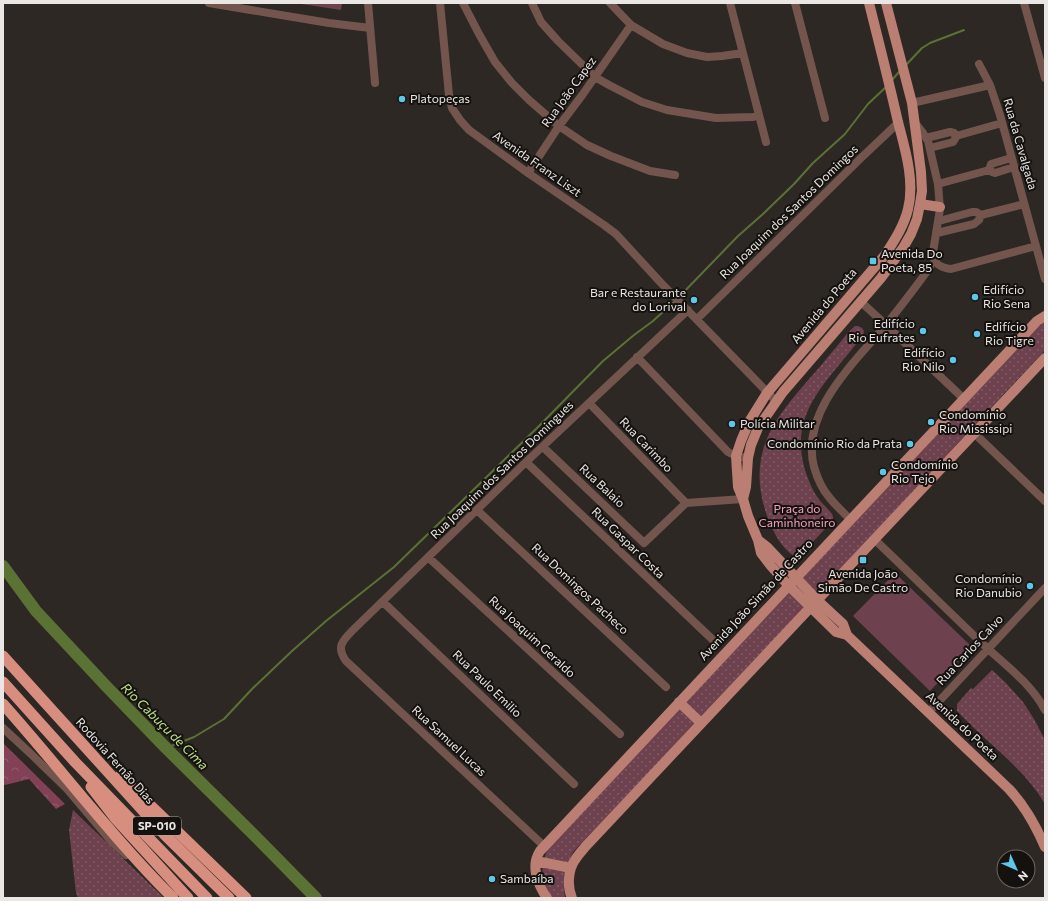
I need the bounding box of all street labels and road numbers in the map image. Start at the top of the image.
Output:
street label: Rua João Capez [538,53,599,130]
street label: Rua da Cavalgada [1001,96,1041,191]
street label: Avenida Franz Liszt [491,127,585,199]
street label: Rua Joaquim dos Santos Domingos [716,141,861,282]
street label: Avenida do Poeta [788,265,859,346]
street label: Rua Joaquim dos Santos Domingues [427,397,576,542]
street label: Rua Carimbo [617,414,676,474]
street label: Rua Balaio [577,461,628,510]
street label: Rua Gaspar Costa [589,504,668,581]
street label: Avenida João Simão de Castro [695,536,816,663]
street label: Rua Domingos Pacheco [529,540,632,637]
street label: Rua Joaquim Geraldo [486,593,579,681]
street label: Rua Carlos Calvo [933,611,1005,687]
street label: Rua Paulo Emilio [450,647,525,720]
street label: Avenida do Poeta [924,688,1002,762]
street label: Rua Samuel Lucas [410,702,490,778]
street label: Rodovia Fernão Dias [74,715,158,806]
road number: SP-010 [133,817,181,835]

